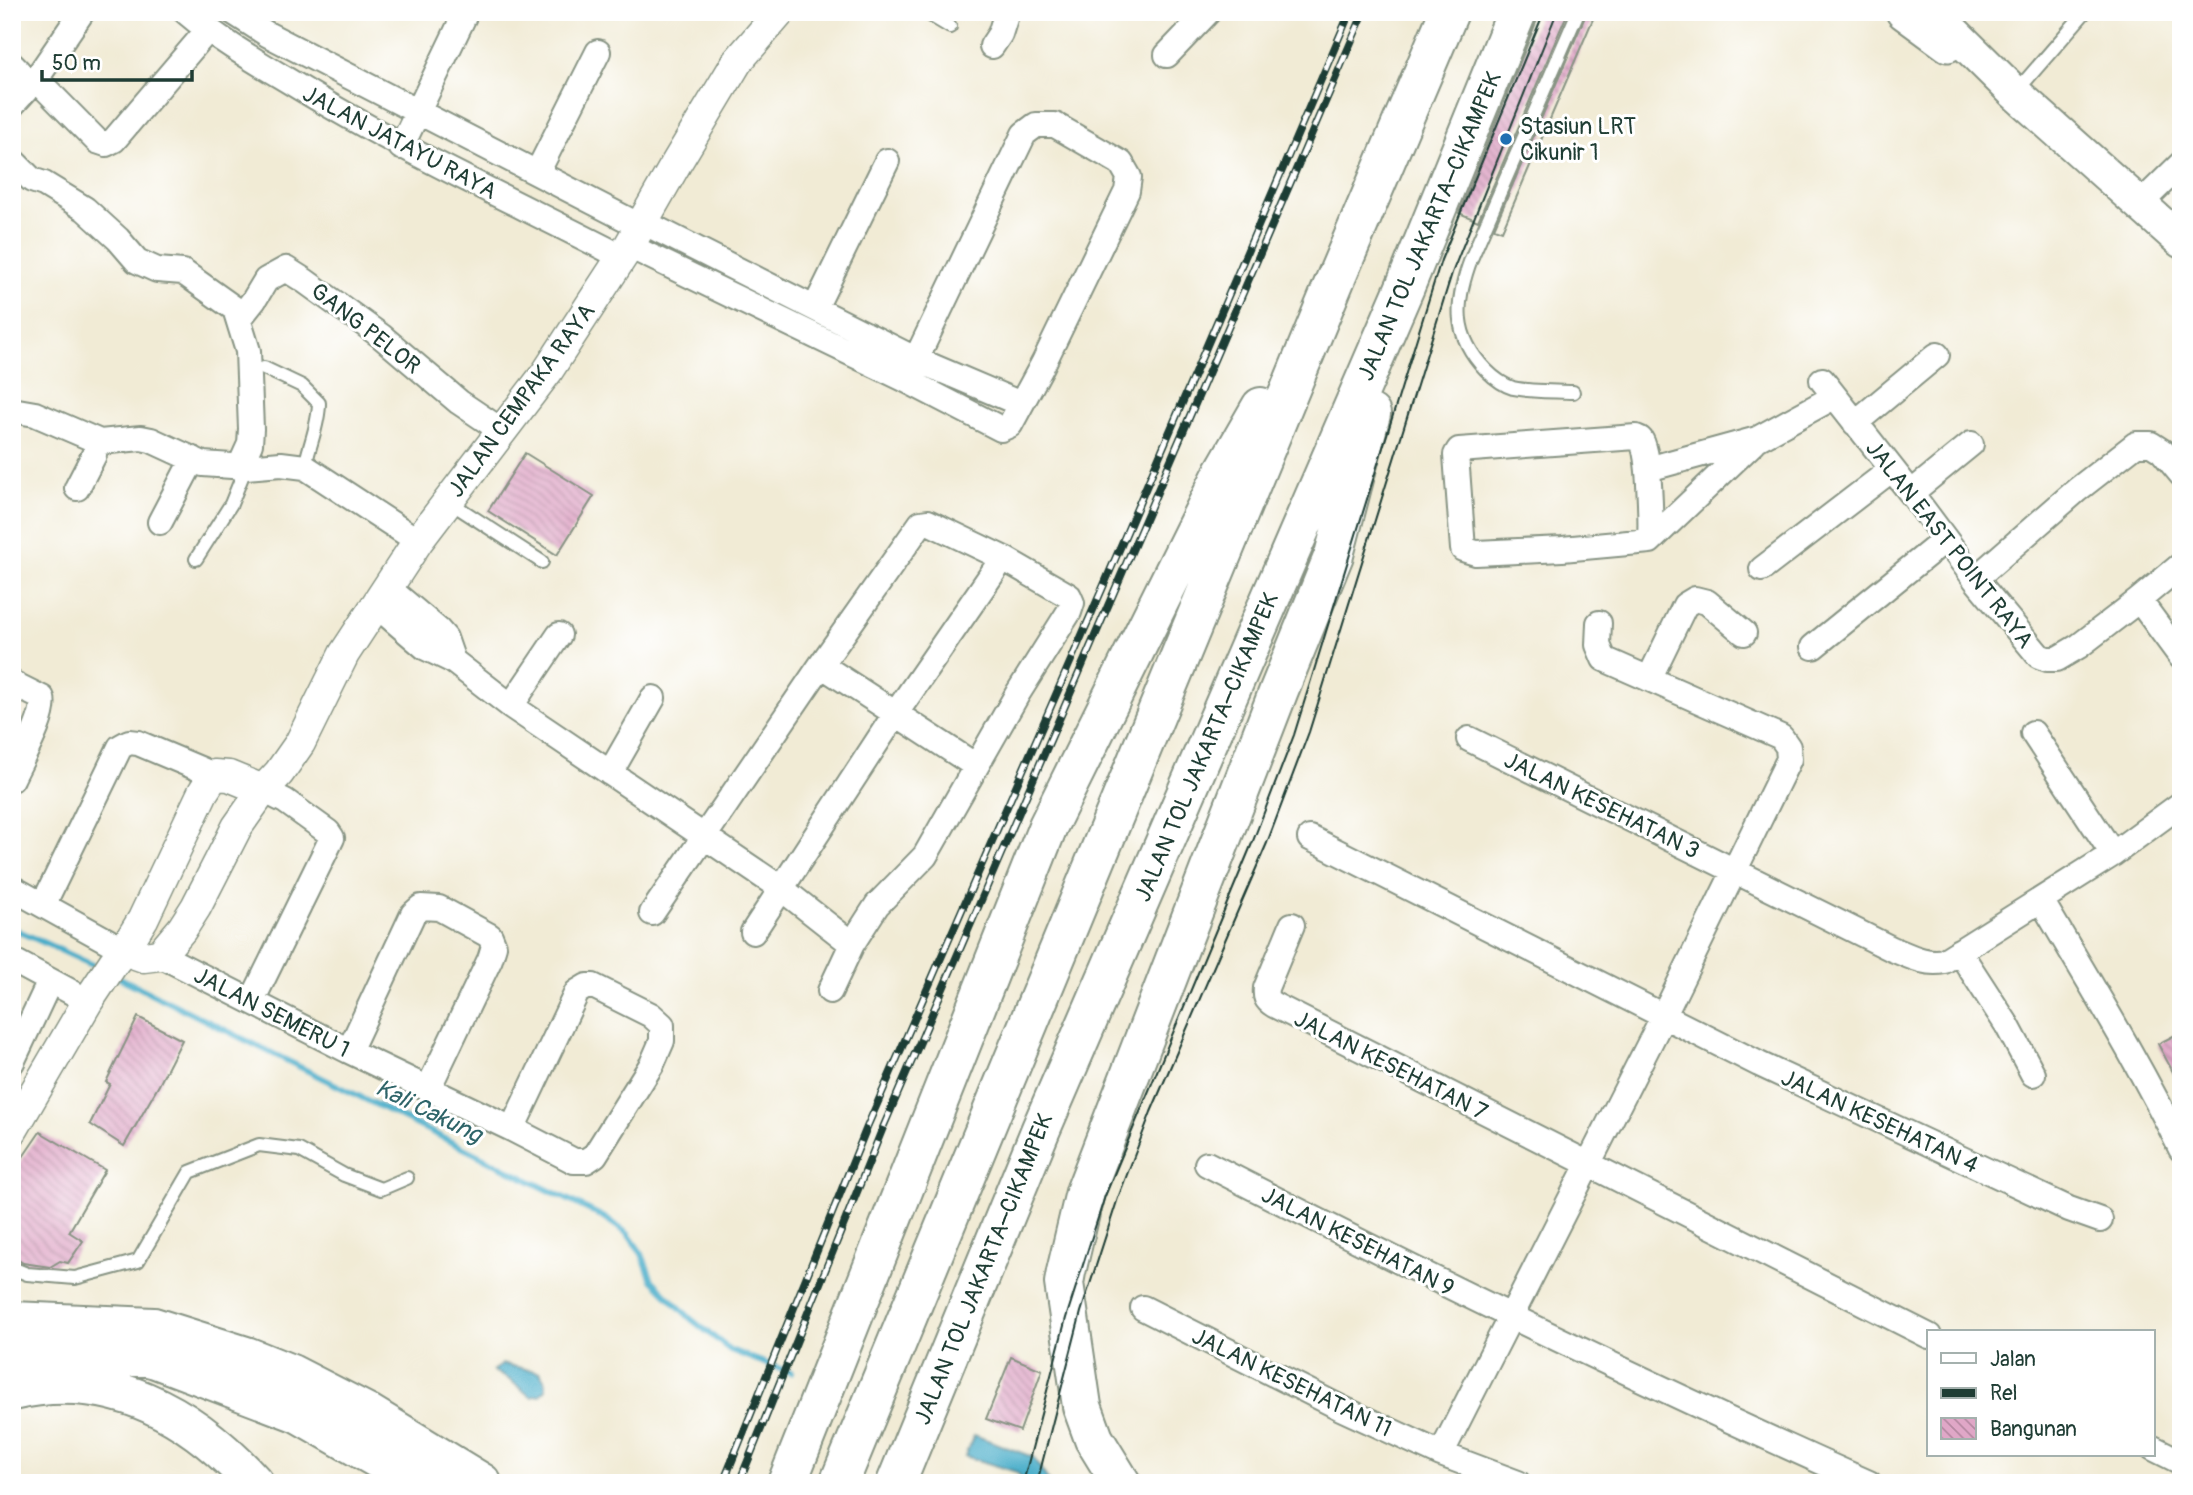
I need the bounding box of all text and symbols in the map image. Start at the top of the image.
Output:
scale bar [42,38,192,82]
text: 50 m [52,50,101,77]
street label: JALAN TOL JAKARTA–CIKAMPEK [1351,67,1508,385]
street label: JALAN JATAYU RAYA [298,79,502,206]
place label: Stasiun LRT Cikunir 1 [1520,112,1637,167]
marker: Stasiun LRT Cikunir 1 [1498,131,1514,147]
street label: GANG PELOR [305,276,426,380]
street label: JALAN CEMPAKA RAYA [441,298,602,503]
street label: JALAN EAST POINT RAYA [1859,434,2040,654]
street label: JALAN TOL JAKARTA–CIKAMPEK [1128,588,1285,906]
street label: JALAN KESEHATAN 3 [1499,746,1704,865]
street label: JALAN SEMERU 1 [189,961,354,1064]
street label: JALAN KESEHATAN 7 [1289,1004,1492,1127]
street label: JALAN KESEHATAN 4 [1777,1063,1983,1180]
water label: Kali Cakung [371,1073,488,1150]
street label: JALAN TOL JAKARTA–CIKAMPEK [908,1109,1059,1429]
street label: JALAN KESEHATAN 9 [1256,1180,1459,1303]
street label: JALAN KESEHATAN 11 [1187,1321,1396,1443]
legend [1927,1330,2154,1456]
text: Jalan [1990,1346,2036,1373]
text: Rel [1990,1380,2018,1407]
text: Bangunan [1990,1416,2077,1443]

